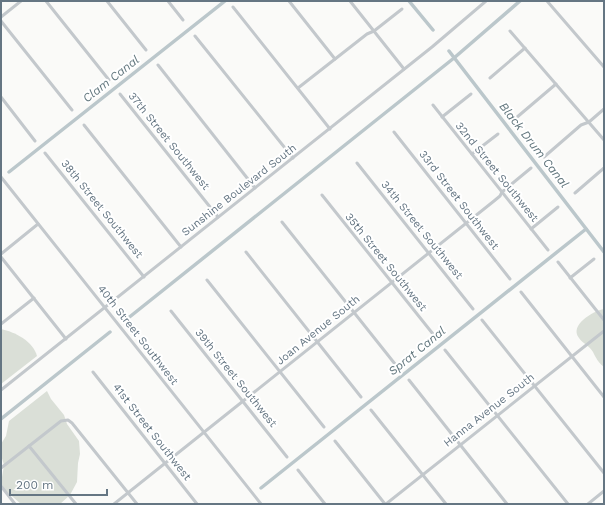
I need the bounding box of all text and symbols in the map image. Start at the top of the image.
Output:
water label: Clam Canal [80,52,142,105]
street label: 37th Street Southwest [126,90,213,193]
water label: Black Drum Canal [496,100,572,191]
street label: 32nd Street Southwest [453,119,542,225]
street label: Sunshine Boulevard South [179,141,299,239]
street label: 33rd Street Southwest [416,148,502,252]
street label: 38th Street Southwest [58,157,146,261]
street label: 34th Street Southwest [378,178,466,282]
street label: 35th Street Southwest [342,210,430,314]
street label: 40th Street Southwest [95,282,181,388]
street label: Joan Avenue South [274,292,362,368]
water label: Sprat Canal [386,324,449,378]
street label: 39th Street Southwest [192,326,280,430]
street label: Hanna Avenue South [441,371,537,449]
street label: 41st Street Southwest [110,381,194,483]
scale bar [10,471,107,497]
text: 200 m [16,478,53,492]

